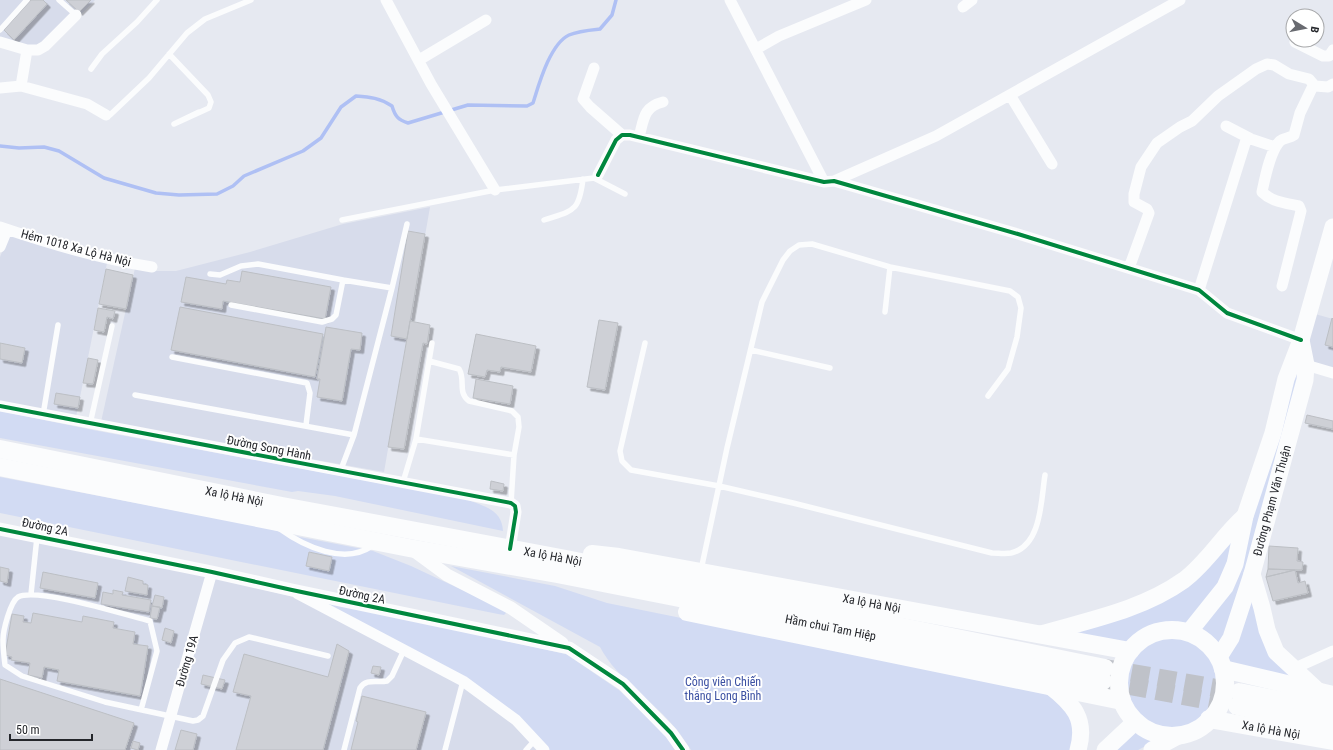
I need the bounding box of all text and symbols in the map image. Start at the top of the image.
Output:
north arrow [1285,8,1325,48]
text: B [1307,25,1321,34]
street label: Hẻm 1018 Xa Lộ Hà Nội [20,227,132,269]
street label: Đường Song Hành [226,433,313,463]
street label: Đường Phạm Văn Thuận [1250,443,1294,557]
street label: Xa lộ Hà Nội [204,484,265,509]
street label: Đường 2A [21,515,70,539]
street label: Xa lộ Hà Nội [522,544,583,569]
street label: Đường 2A [338,583,387,607]
street label: Xa lộ Hà Nội [841,591,902,616]
street label: Hầm chui Tam Hiệp [784,612,877,643]
street label: Đường 19A [173,634,201,688]
park label: Công viên Chiến thắng Long Bình [685,675,762,703]
scale bar [10,716,92,742]
street label: Xa lộ Hà Nội [1241,718,1301,742]
text: 50 m [16,723,40,737]

